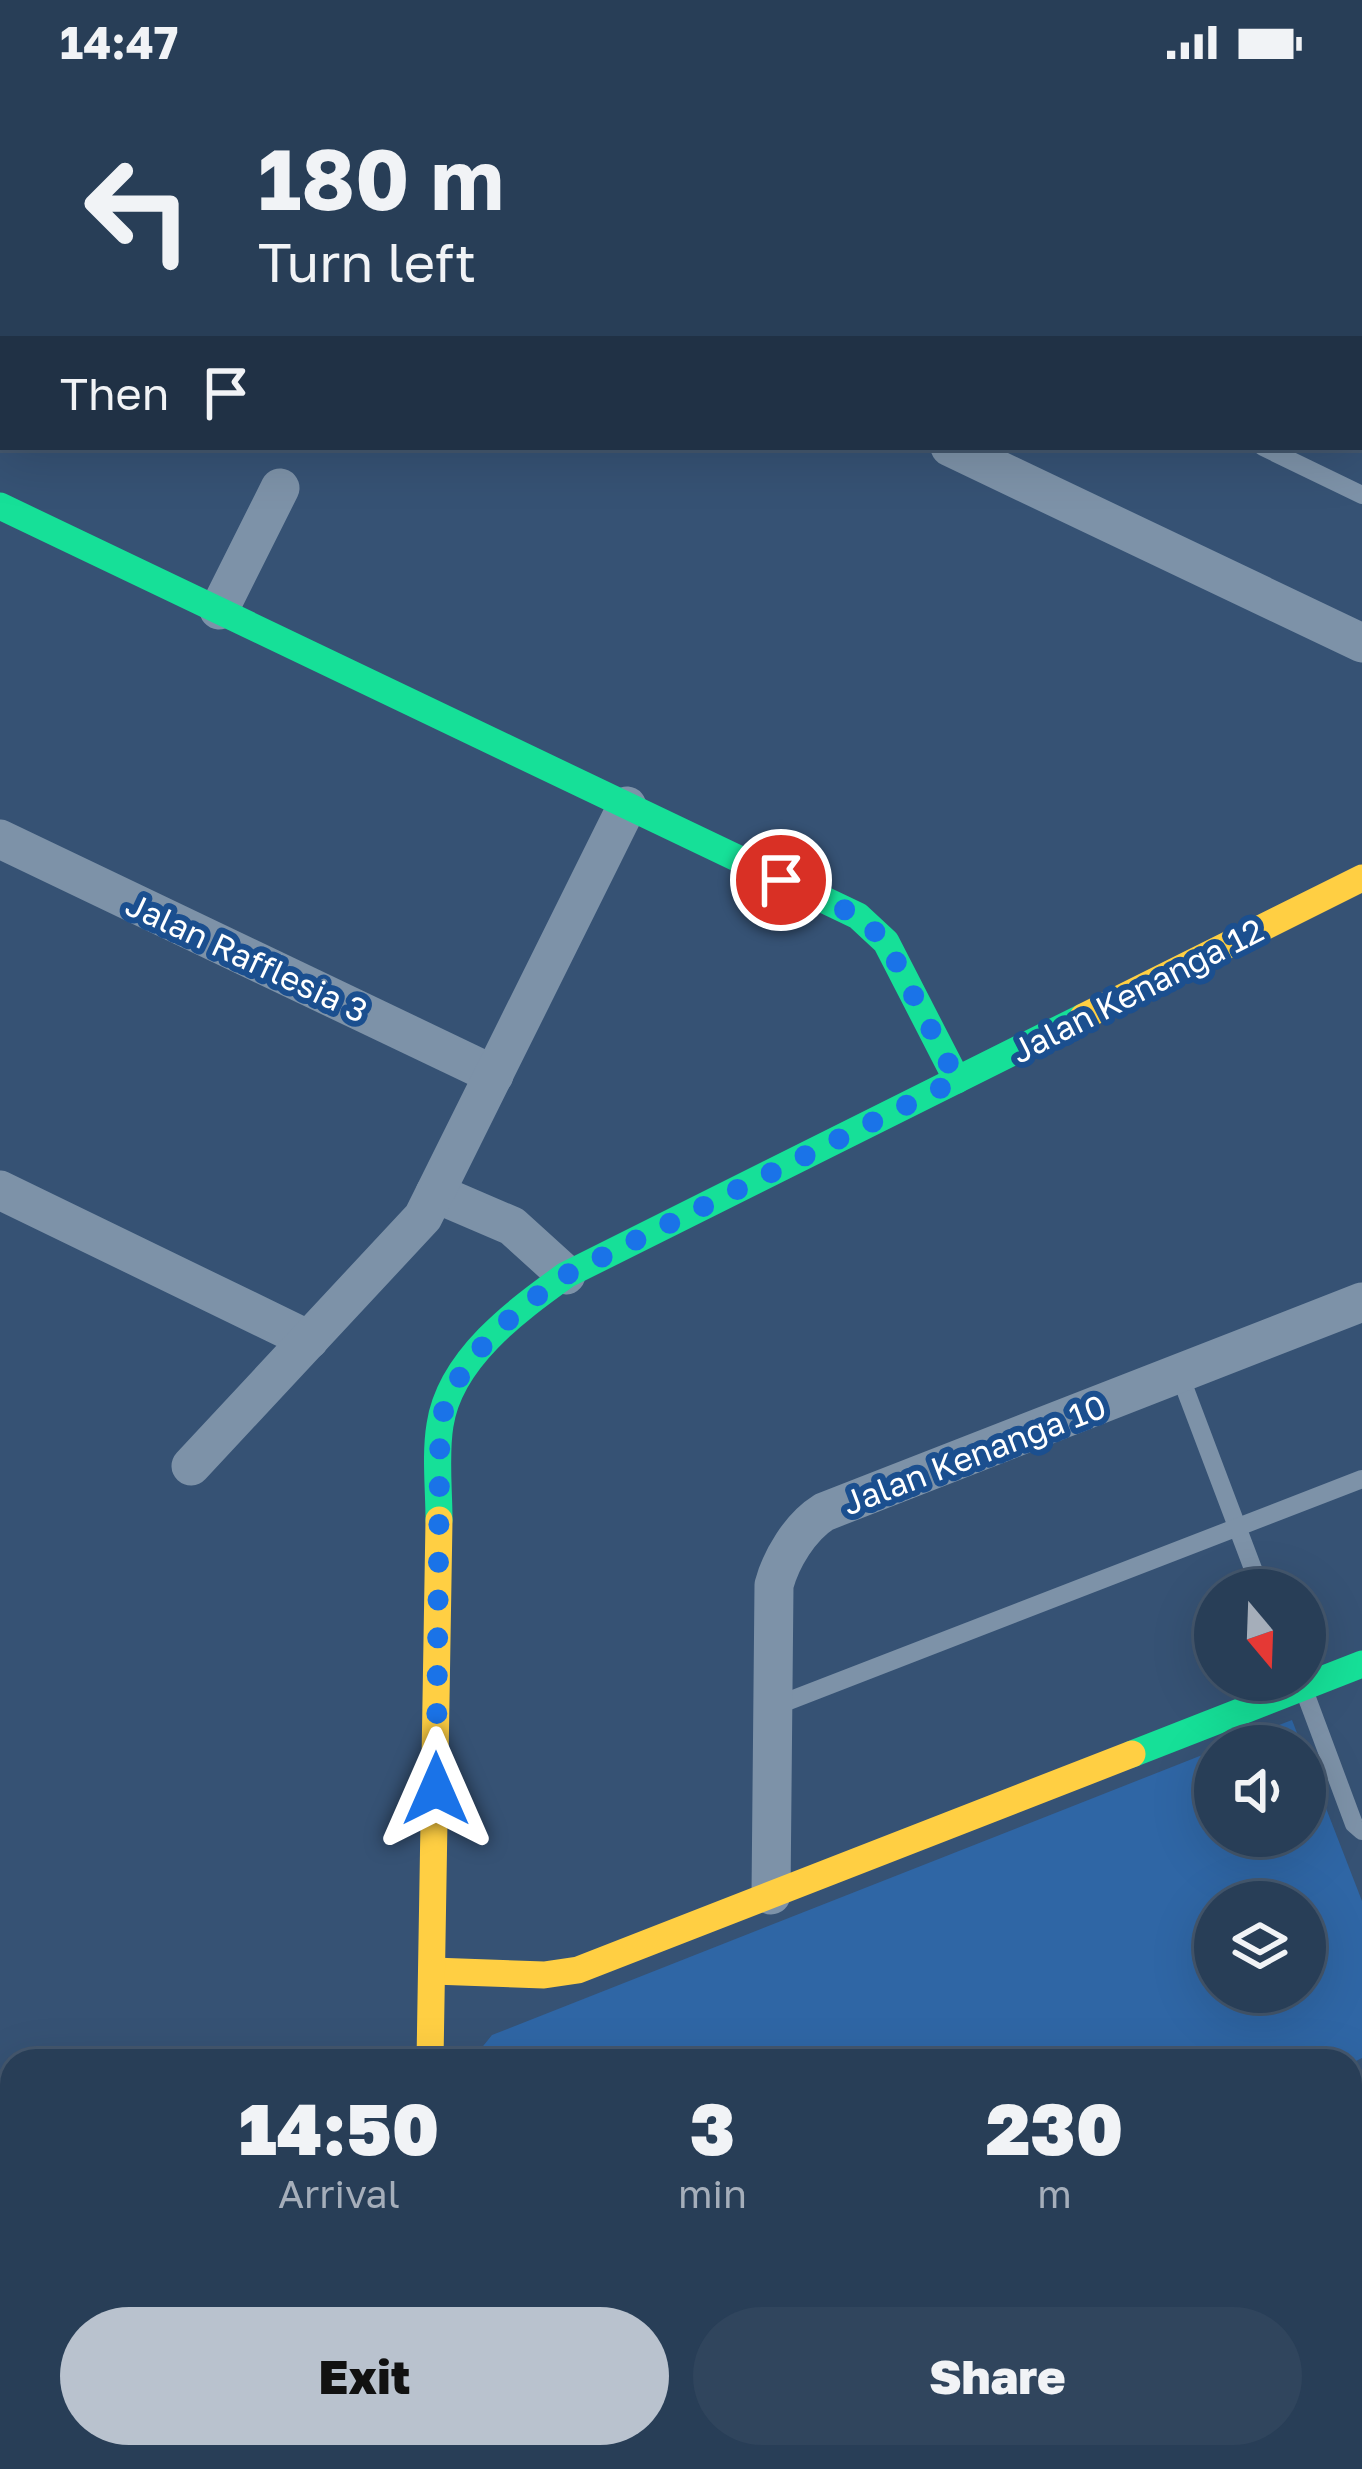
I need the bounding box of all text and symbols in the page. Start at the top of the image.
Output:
text: 14:47 [60,15,178,69]
text: 180 m [258,128,504,228]
icon: left [60,132,216,288]
text: Turn left [258,229,476,294]
icon: arrive [193,360,259,426]
text: Then [60,366,169,420]
pin [730,829,832,931]
icon: arrive [748,847,814,913]
street label: Jalan Rafflesia 3 [120,884,374,1030]
street label: Jalan Kenanga 12 [1005,910,1269,1070]
street label: Jalan Kenanga 10 [837,1386,1111,1522]
north arrow [1194,1569,1326,1701]
map controls [1194,1569,1326,2013]
button: sound [1194,1725,1326,1857]
position arrow [373,1726,499,1852]
button: layers [1194,1881,1326,2013]
text: 14:50 [239,2084,439,2171]
text: 3 [690,2084,735,2171]
text: 230 [986,2084,1123,2171]
text: Arrival [278,2170,400,2217]
text: min [678,2170,747,2217]
text: m [1037,2170,1072,2217]
button: Exit [60,2307,669,2445]
button: Share [693,2307,1302,2445]

